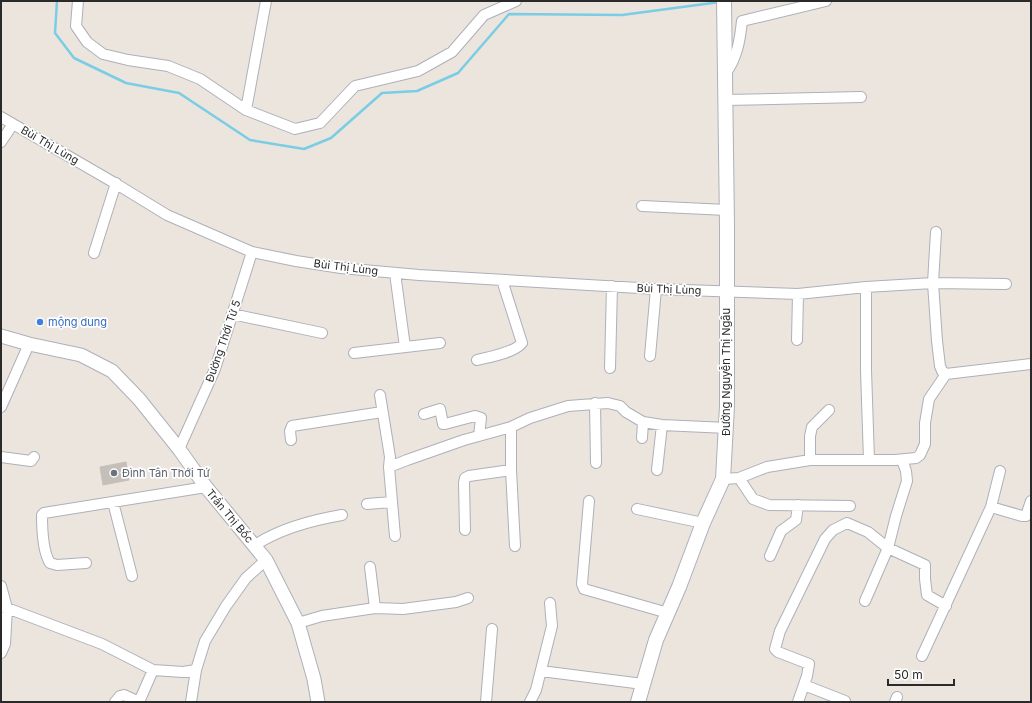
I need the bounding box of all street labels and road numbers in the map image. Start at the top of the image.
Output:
street label: Bùi Thị Lùng [18,123,82,167]
street label: Bùi Thị Lùng [313,256,379,278]
street label: Bùi Thị Lùng [636,281,702,297]
street label: Đường Thới Tứ 5 [202,298,244,384]
street label: Đường Nguyễn Thị Ngâu [718,308,733,436]
street label: Trần Thị Bốc [203,486,257,546]

